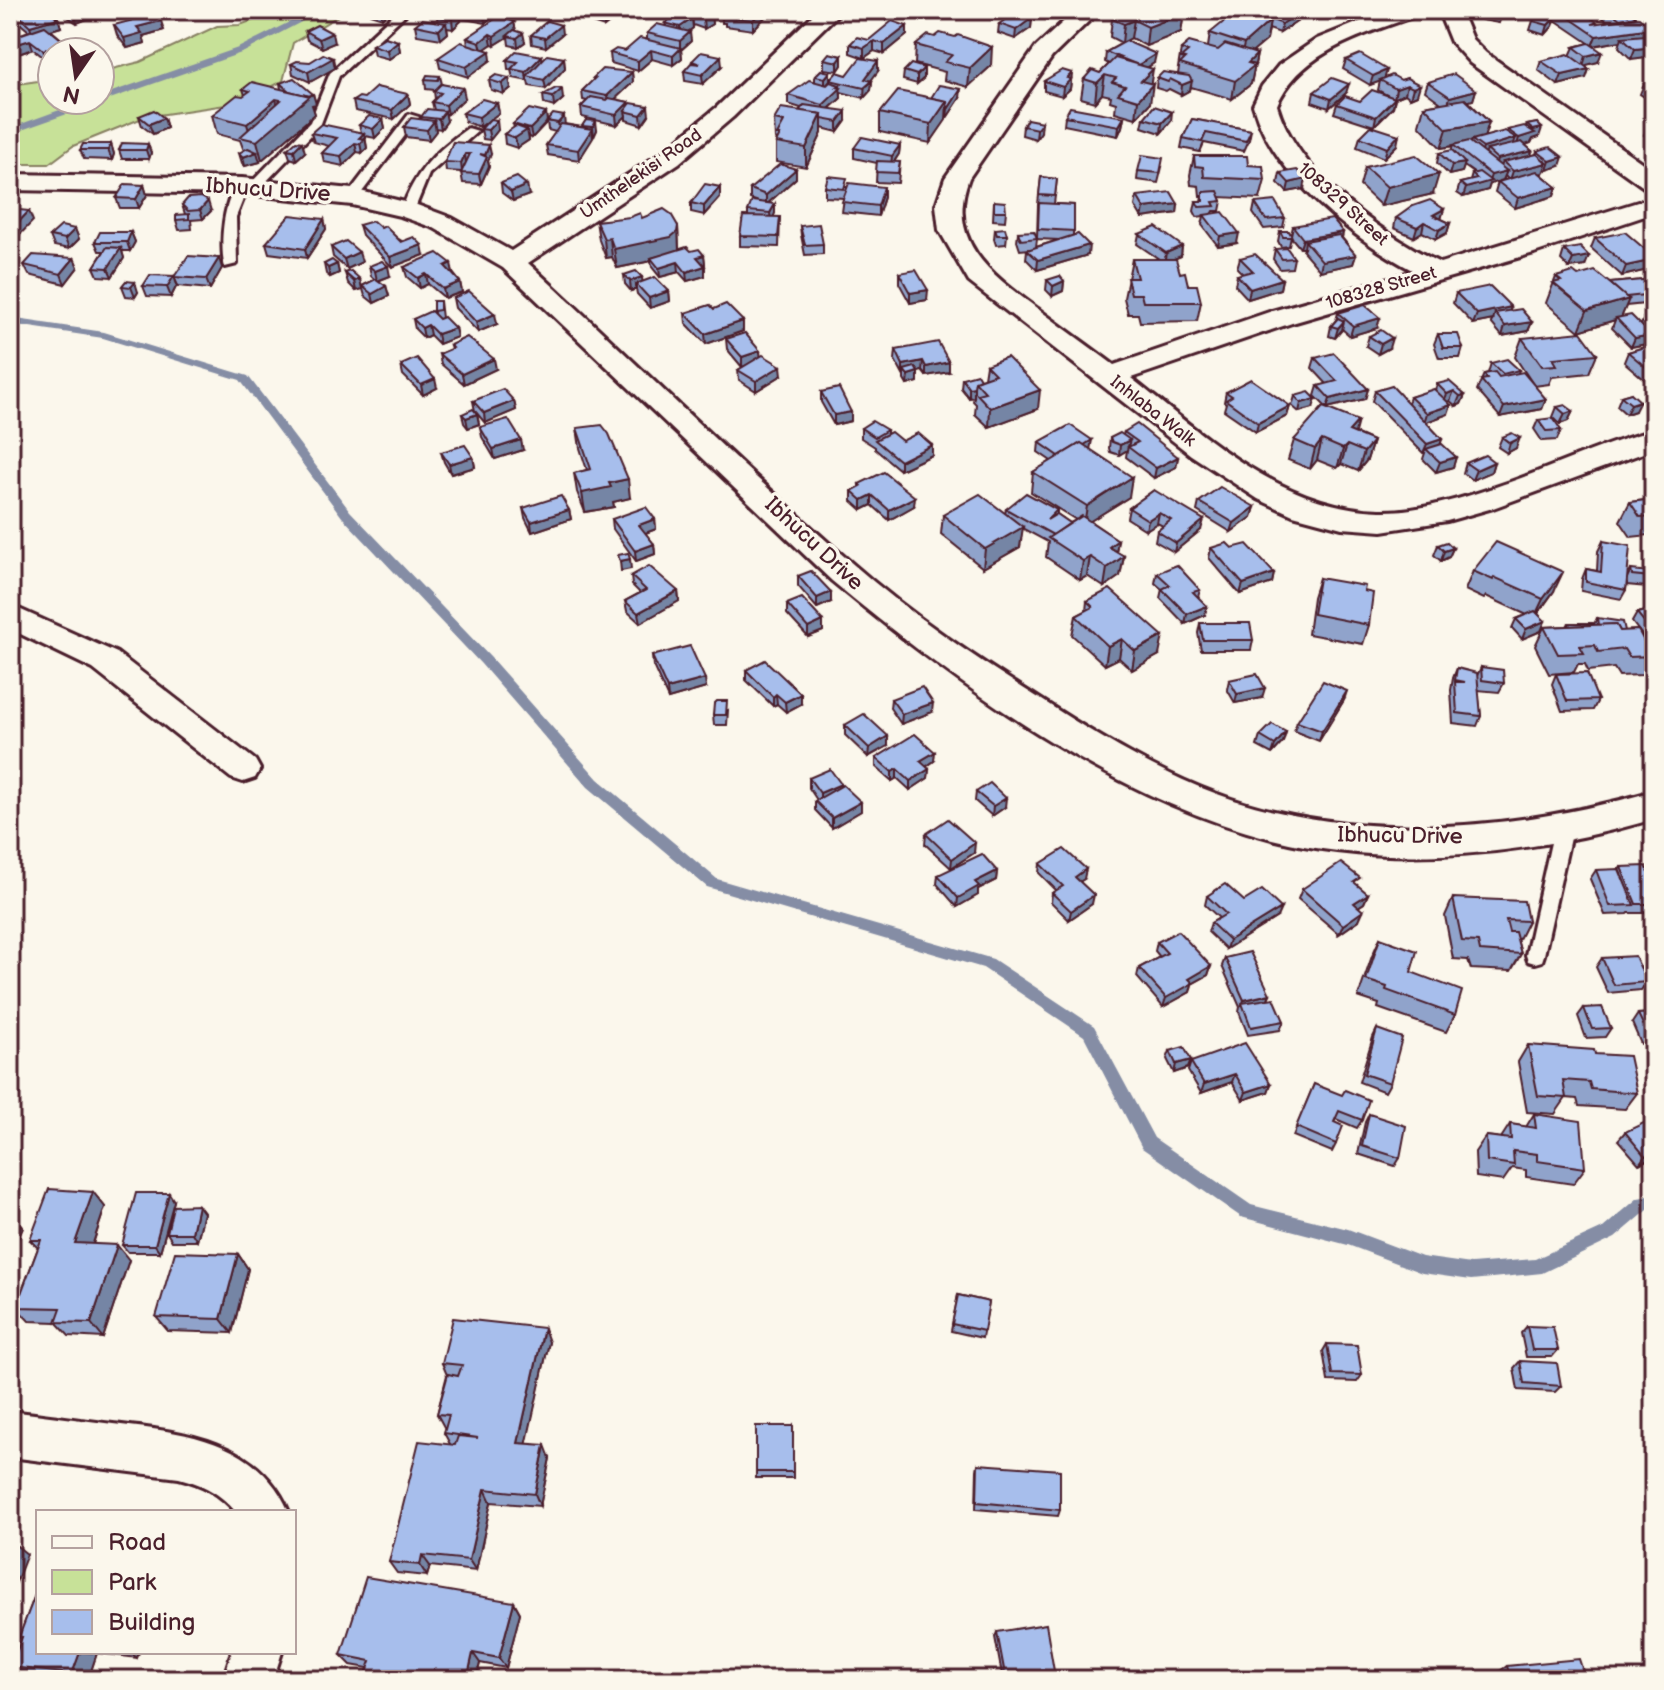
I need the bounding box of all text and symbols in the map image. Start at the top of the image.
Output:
north arrow [36,36,116,116]
text: N [61,79,83,109]
street label: Umthelekisi Road [576,124,706,224]
street label: 108329 Street [1294,158,1393,250]
street label: Ibhucu Drive [205,172,331,208]
street label: 108328 Street [1323,262,1439,314]
street label: Inhlaba Walk [1106,371,1200,451]
street label: Ibhucu Drive [759,491,869,597]
street label: Ibhucu Drive [1337,821,1463,851]
legend [36,1510,296,1654]
text: Road [108,1528,166,1557]
text: Park [108,1568,156,1597]
text: Building [108,1608,195,1637]

